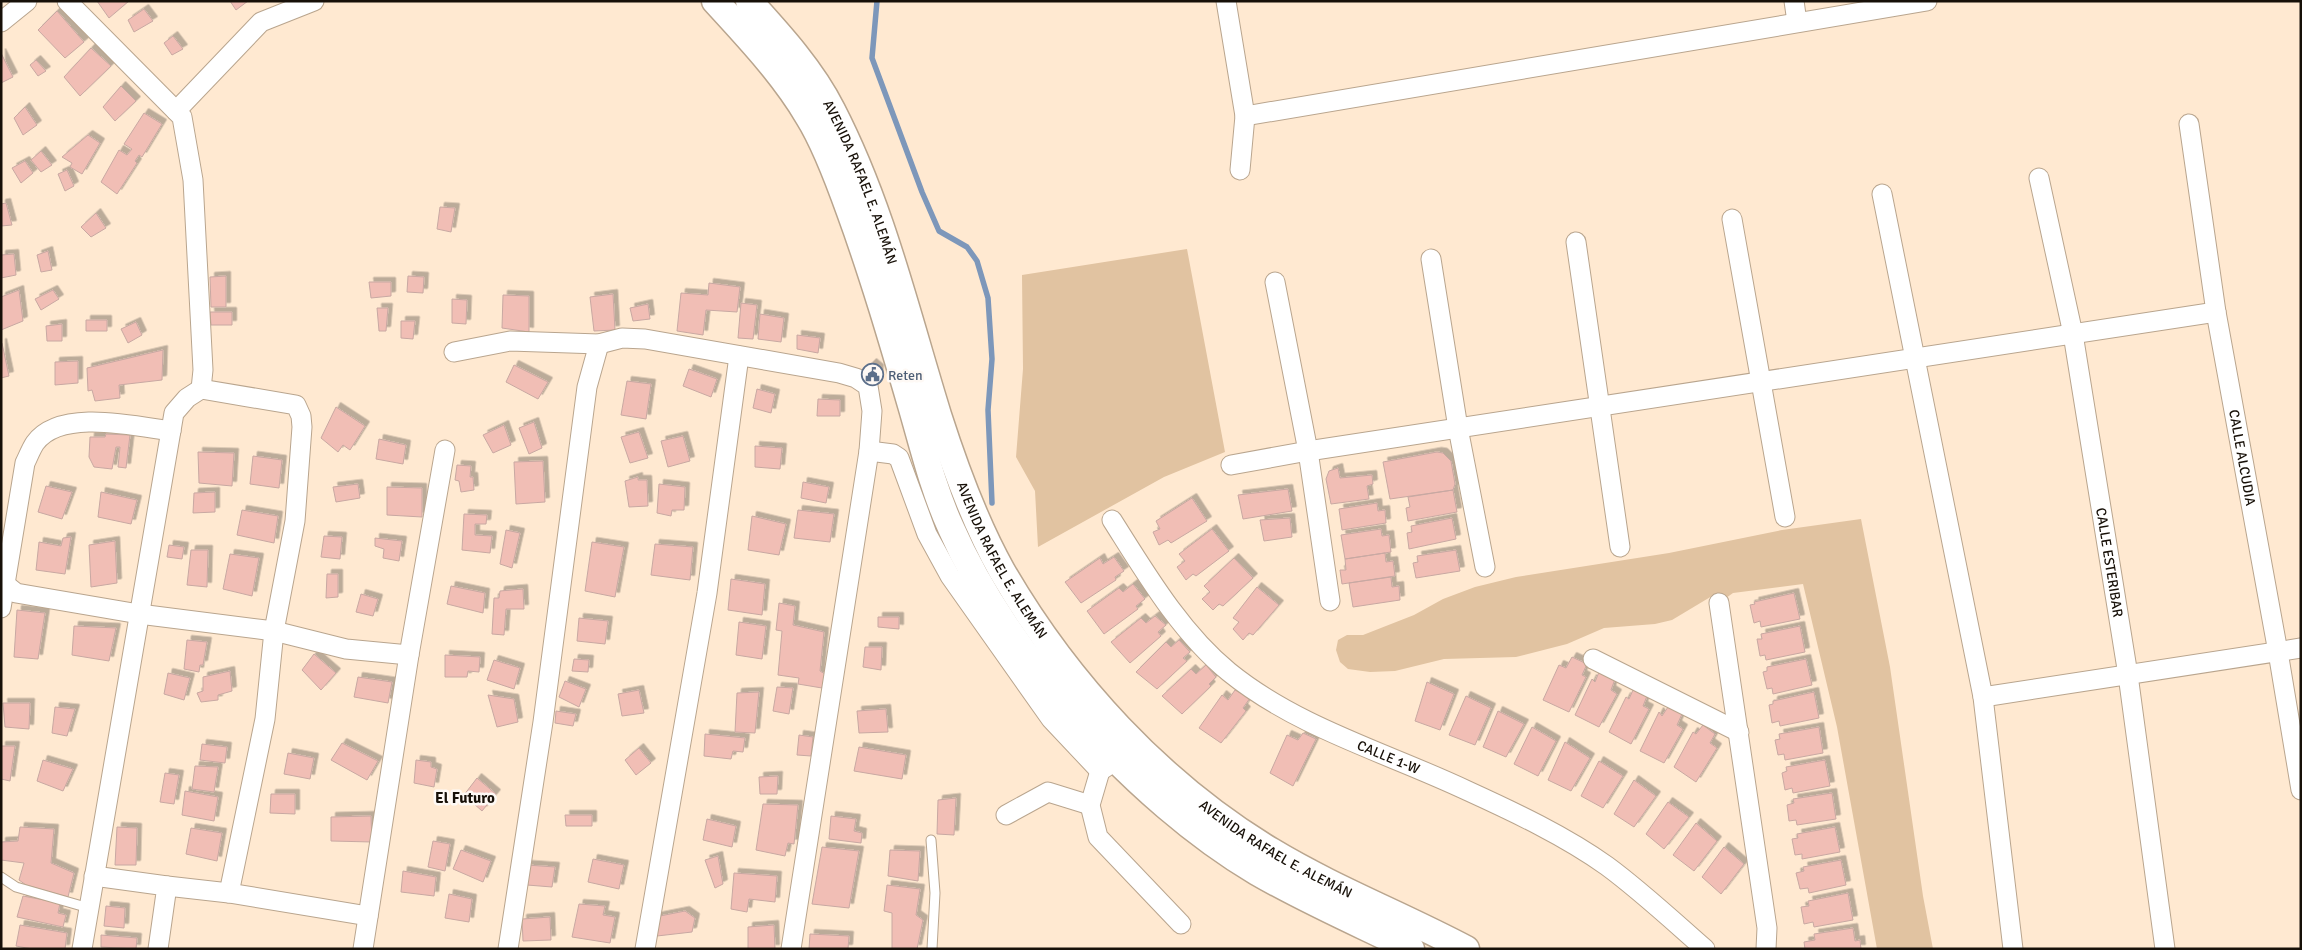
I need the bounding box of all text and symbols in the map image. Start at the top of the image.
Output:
street label: AVENIDA RAFAEL E. ALEMÁN [820,97,901,266]
public building icon: Reten [860,363,884,387]
place label: Reten [888,367,923,384]
street label: CALLE ALCUDIA [2225,408,2260,508]
street label: AVENIDA RAFAEL E. ALEMÁN [953,479,1051,642]
street label: CALLE ESTERIBAR [2093,506,2127,618]
street label: CALLE 1-W [1355,736,1422,777]
district label: El Futuro [435,789,495,807]
street label: AVENIDA RAFAEL E. ALEMÁN [1196,796,1355,901]

